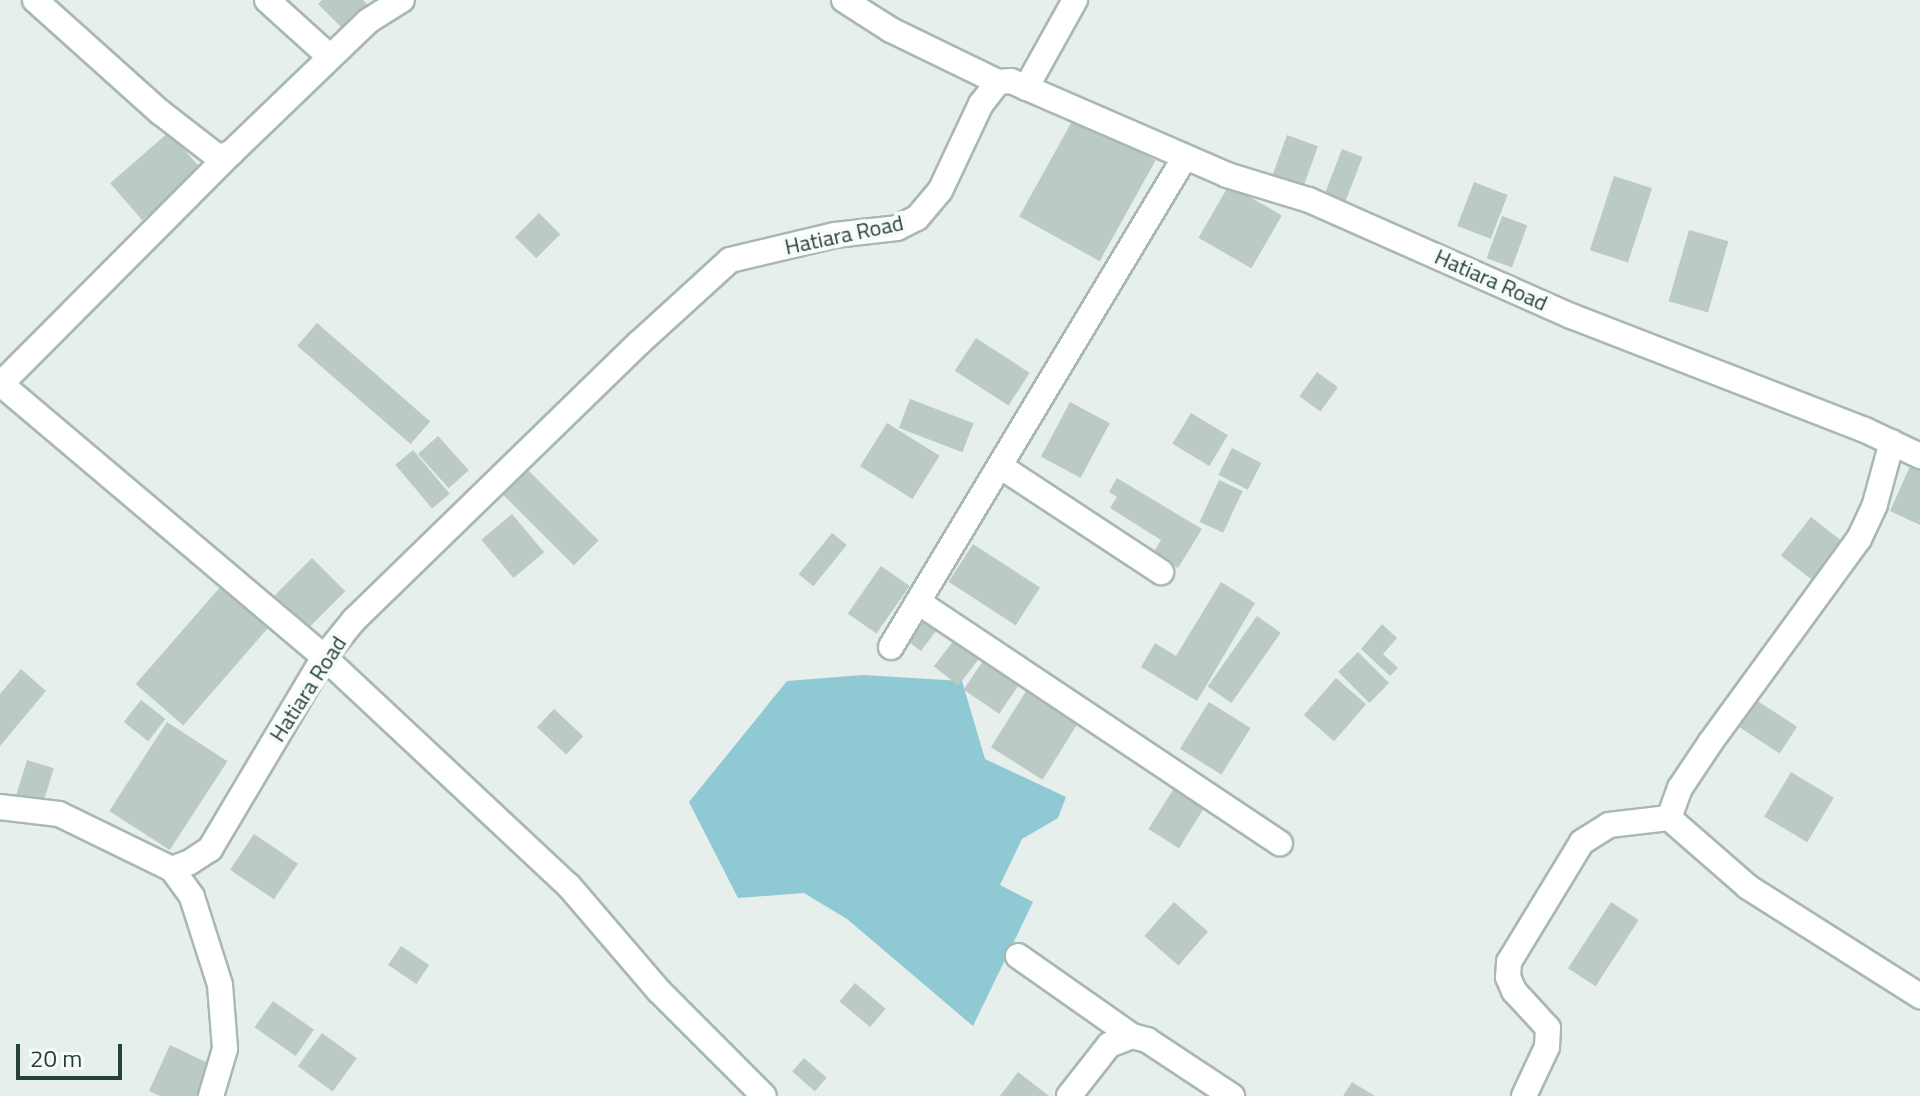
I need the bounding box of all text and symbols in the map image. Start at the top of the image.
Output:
street label: Hatiara Road [782,210,906,260]
street label: Hatiara Road [1431,243,1551,317]
street label: Hatiara Road [264,631,352,747]
scale bar [20,1028,126,1078]
text: 20 m [30,1040,82,1076]

